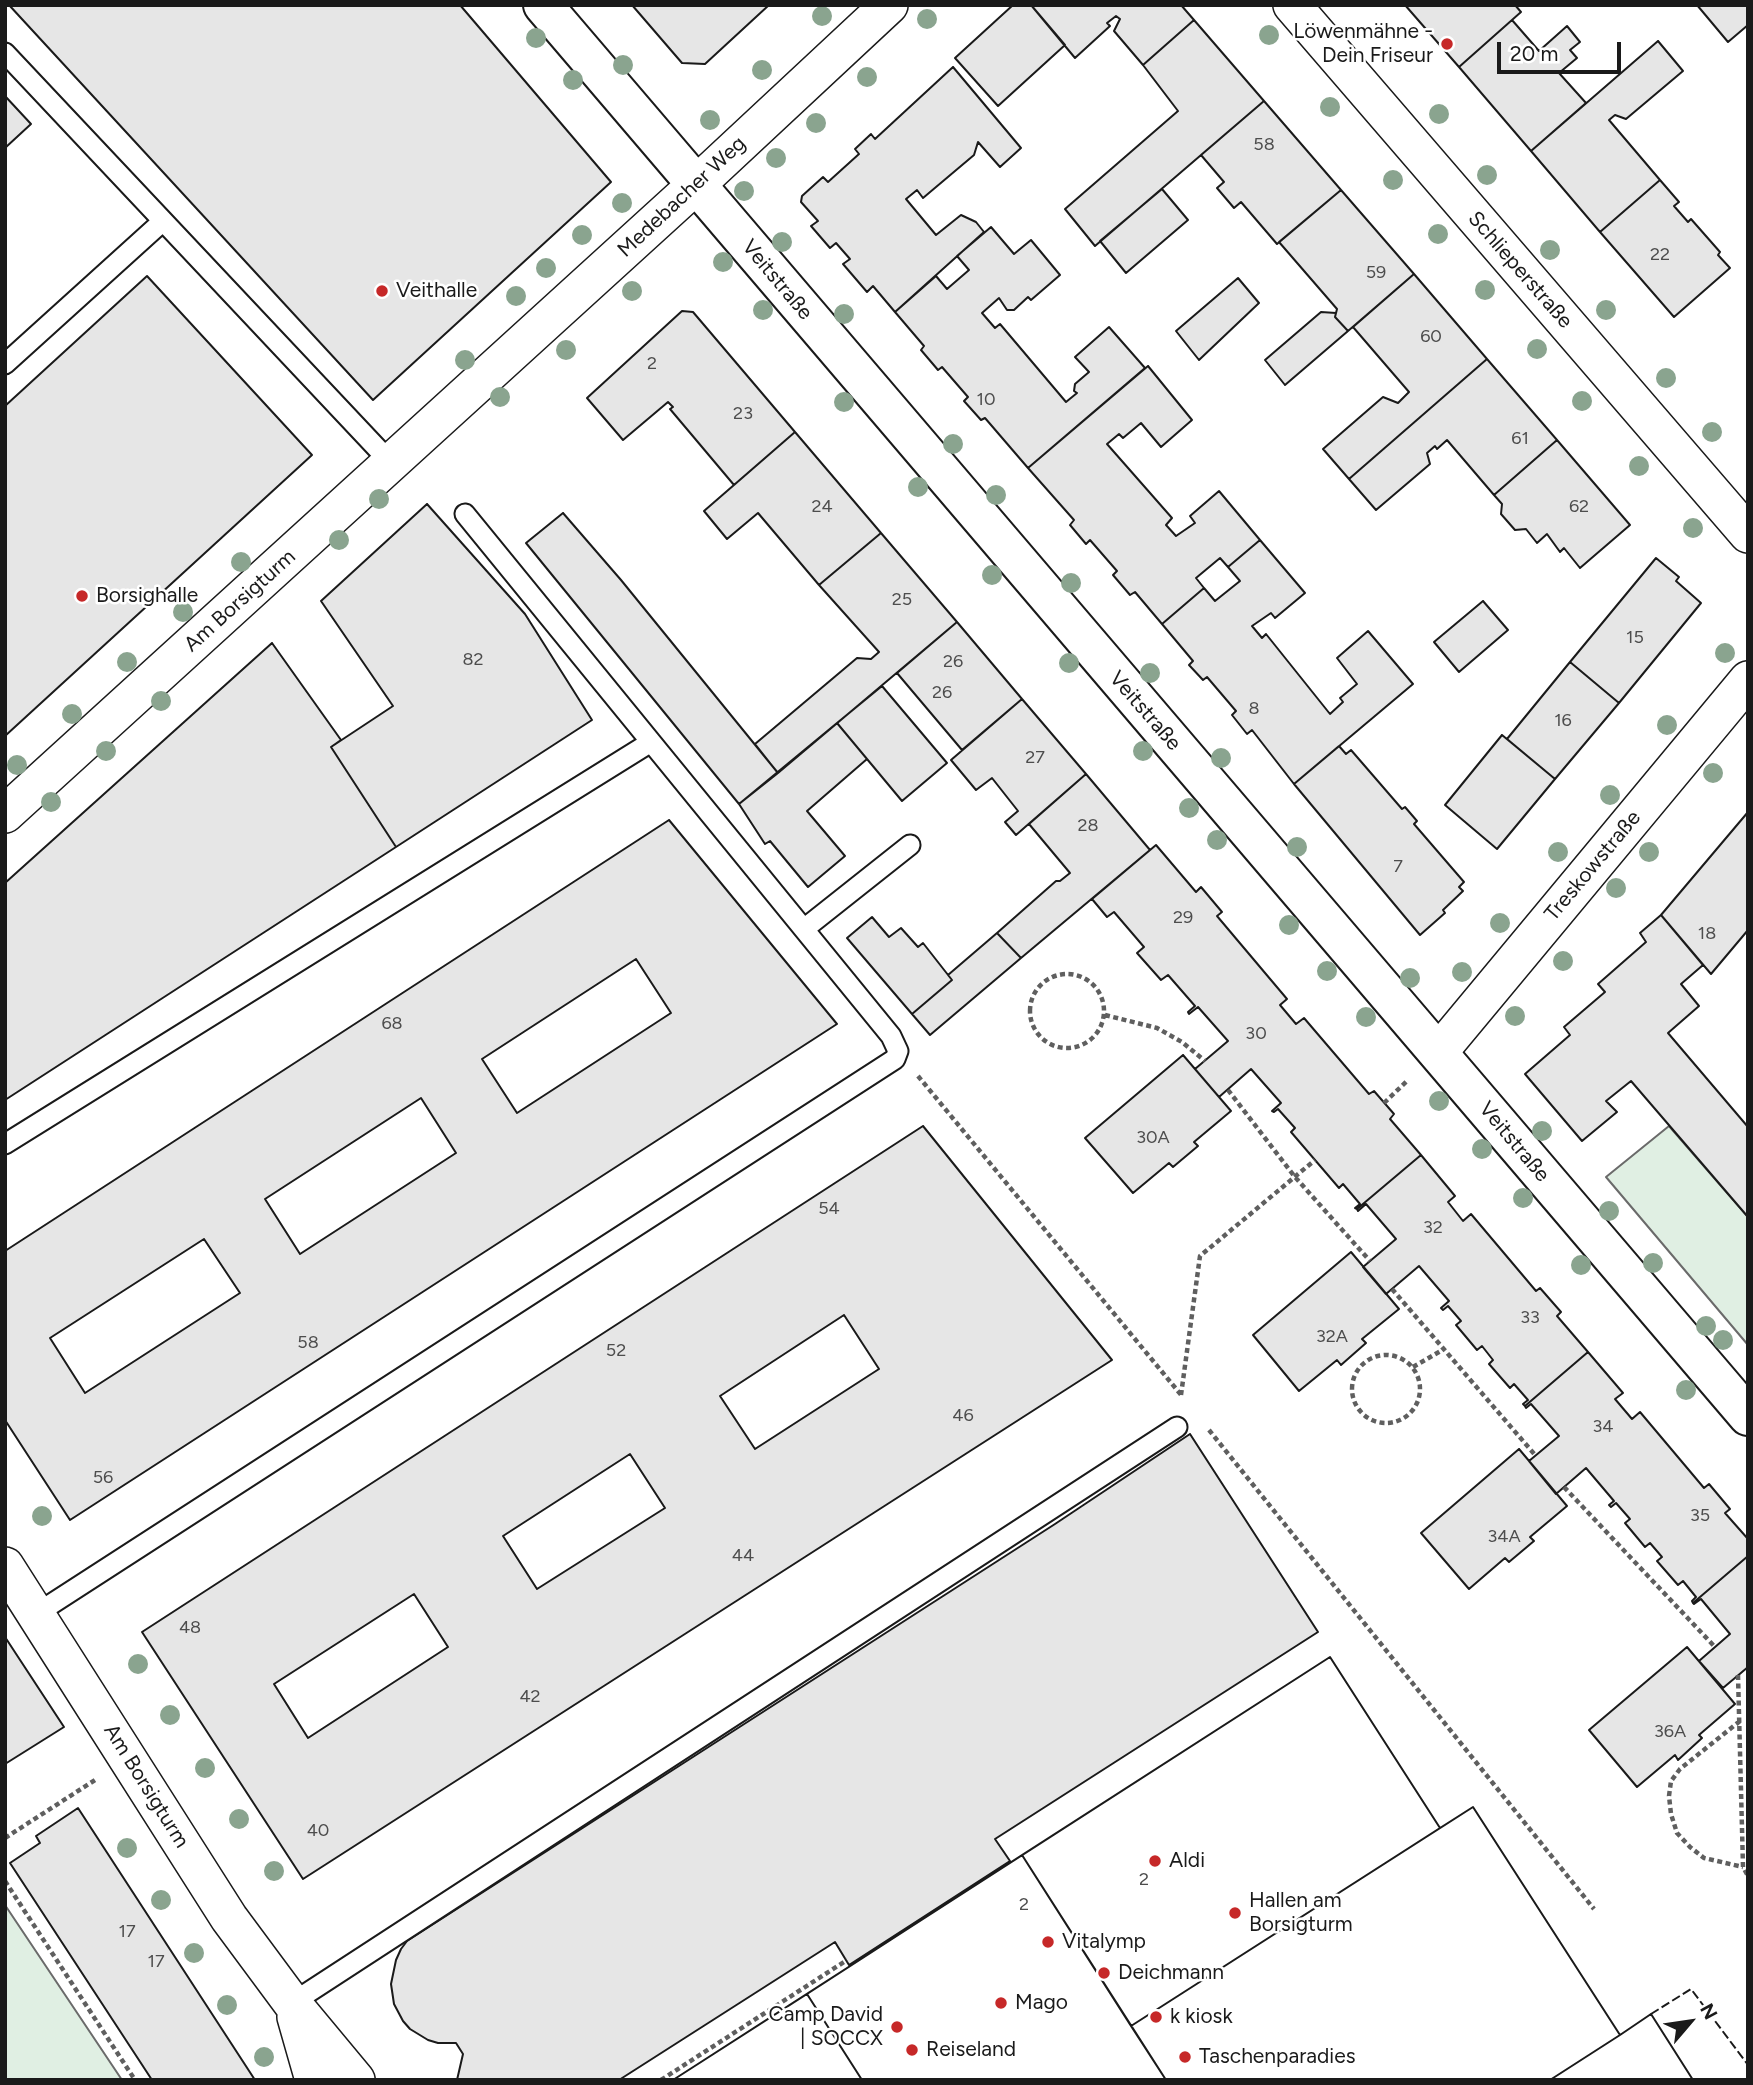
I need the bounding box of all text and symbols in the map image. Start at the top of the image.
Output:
place label: Löwenmähne - Dein Friseur [1293,19,1433,69]
scale bar [1501,28,1625,72]
marker: Löwenmähne - Dein Friseur [1439,36,1455,52]
text: 20 m [1510,41,1558,66]
street label: Medebacher Weg [613,131,751,263]
house number: 58 [1253,134,1275,156]
street label: Schlieperstraße [1462,206,1578,334]
street label: Veitstraße [736,235,818,325]
house number: 22 [1650,244,1670,266]
house number: 59 [1366,262,1386,284]
place label: Veithalle [396,278,477,304]
marker: Veithalle [374,283,390,299]
house number: 60 [1420,326,1442,348]
house number: 2 [647,353,657,375]
house number: 10 [977,389,995,411]
house number: 23 [733,403,753,425]
house number: 61 [1511,428,1529,450]
house number: 24 [811,496,833,518]
house number: 62 [1569,496,1589,518]
street label: Am Borsigturm [179,544,301,658]
place label: Borsighalle [96,583,198,609]
marker: Borsighalle [74,588,90,604]
house number: 25 [892,589,912,611]
house number: 15 [1626,627,1644,649]
house number: 82 [462,649,484,671]
house number: 26 [943,651,963,673]
street label: Veitstraße [1104,666,1186,756]
house number: 26 [932,682,952,704]
house number: 8 [1248,698,1260,720]
house number: 16 [1554,710,1572,732]
house number: 27 [1025,747,1045,769]
street label: Treskowstraße [1540,806,1646,926]
house number: 28 [1077,815,1099,837]
house number: 7 [1393,856,1403,878]
house number: 29 [1173,907,1193,929]
house number: 18 [1698,923,1716,945]
house number: 68 [381,1013,403,1035]
house number: 30 [1245,1023,1267,1045]
street label: Veitstraße [1473,1097,1555,1187]
house number: 30A [1136,1127,1170,1149]
house number: 54 [818,1198,840,1220]
house number: 32 [1423,1217,1443,1239]
house number: 33 [1520,1307,1540,1329]
house number: 32A [1316,1326,1348,1348]
house number: 58 [297,1332,319,1354]
house number: 52 [606,1340,626,1362]
house number: 46 [952,1405,974,1427]
house number: 34 [1593,1416,1613,1438]
house number: 56 [93,1467,113,1489]
house number: 35 [1690,1505,1710,1527]
house number: 34A [1487,1526,1521,1548]
house number: 44 [732,1545,754,1567]
house number: 48 [179,1617,201,1639]
house number: 42 [519,1686,541,1708]
street label: Am Borsigturm [98,1720,194,1852]
house number: 36A [1654,1721,1686,1743]
house number: 40 [307,1820,329,1842]
place label: Aldi [1169,1848,1205,1874]
marker: Aldi [1147,1853,1163,1869]
house number: 2 [1139,1869,1149,1891]
place label: Hallen am Borsigturm [1249,1888,1353,1938]
house number: 2 [1019,1894,1029,1916]
marker: Hallen am Borsigturm [1227,1905,1243,1921]
house number: 17 [118,1921,136,1943]
place label: Vitalymp [1062,1929,1146,1955]
marker: Vitalymp [1040,1934,1056,1950]
house number: 17 [147,1951,165,1973]
place label: Deichmann [1118,1960,1224,1986]
marker: Deichmann [1096,1965,1112,1981]
north arrow [1655,1987,1725,2057]
place label: Mago [1015,1990,1068,2016]
marker: Mago [993,1995,1009,2011]
text: N [1695,2000,1722,2024]
place label: Camp David | SOCCX [769,2002,883,2052]
place label: k kiosk [1170,2004,1233,2030]
marker: k kiosk [1148,2009,1164,2025]
marker: Camp David | SOCCX [889,2019,905,2035]
place label: Reiseland [926,2037,1016,2063]
marker: Reiseland [904,2042,920,2058]
place label: Taschenparadies [1199,2044,1355,2070]
marker: Taschenparadies [1177,2049,1193,2065]

